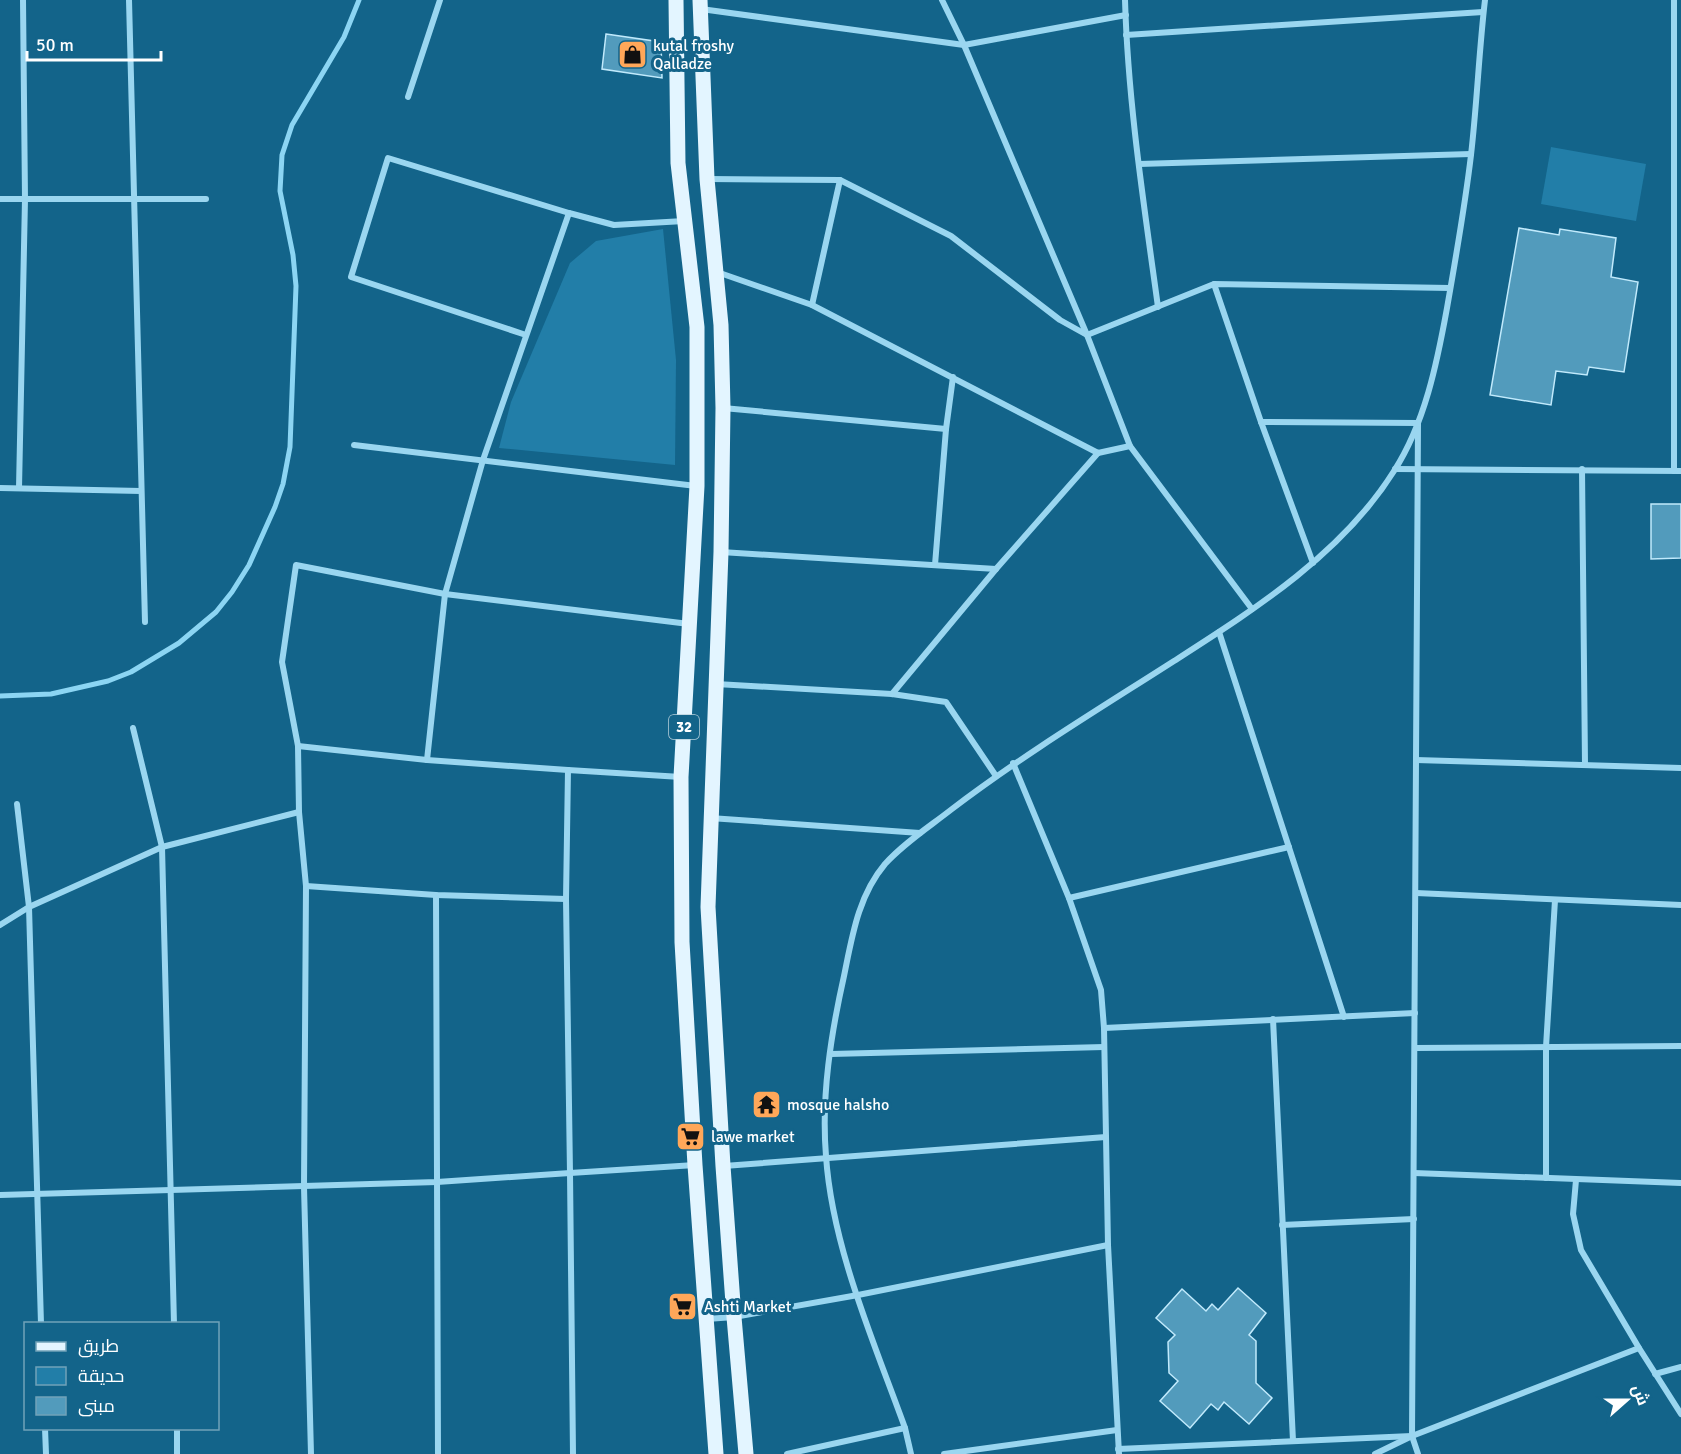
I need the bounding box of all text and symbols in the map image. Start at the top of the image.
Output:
scale bar [27,24,160,62]
text: 50 m [36,34,74,56]
place label: kutal froshy Qalladze [653,36,734,74]
shop icon: kutal froshy Qalladze [616,39,648,71]
road number: 32 [669,715,699,739]
temple icon: mosque halsho [750,1089,782,1121]
place label: mosque halsho [787,1095,889,1115]
supermarket icon: lawe market [674,1121,706,1153]
place label: lawe market [711,1127,795,1147]
supermarket icon: Ashti Market [667,1291,699,1323]
place label: Ashti Market [704,1297,792,1317]
legend [24,1322,219,1430]
text: طريق [78,1335,119,1358]
text: حديقة [78,1365,124,1387]
north arrow [1597,1370,1657,1430]
text: ش [1627,1382,1653,1408]
text: مبنى [78,1395,115,1417]

